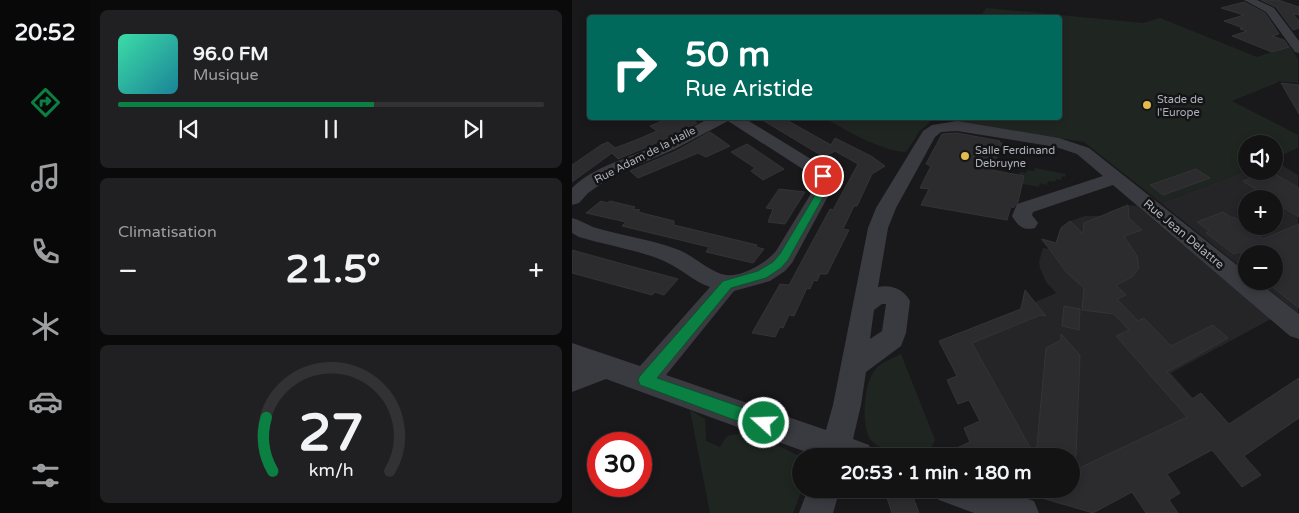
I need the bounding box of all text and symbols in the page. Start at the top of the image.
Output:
text: 20:52 [15,20,75,46]
text: 50 m [685,34,770,76]
icon: right [602,35,667,100]
text: 96.0 FM [193,43,269,65]
text: Musique [193,65,259,85]
text: Rue Aristide [685,76,813,102]
icon: directions [28,85,63,120]
place label: Stade de l'Europe [1157,93,1203,119]
marker: Stade de l'Europe [1141,99,1153,111]
icon: previous [175,115,203,143]
icon: pause [317,115,345,143]
icon: next [459,115,487,143]
street label: Rue Adam de la Halle [592,124,698,186]
map controls [1238,135,1283,290]
button: sound [1238,135,1283,180]
place label: Salle Ferdinand Debruyne [975,144,1055,170]
marker: Salle Ferdinand Debruyne [959,150,971,162]
pin [802,155,844,197]
icon: music [28,160,63,195]
icon: arrive [809,162,837,190]
button: + [1238,190,1283,235]
street label: Rue Jean Delattre [1141,196,1227,272]
text: Climatisation [118,222,217,242]
icon: phone [28,234,63,269]
button: − [1238,245,1283,290]
text: 21.5° [286,247,381,293]
text: − [118,254,138,288]
text: + [528,254,544,288]
icon: climate [28,309,63,344]
icon: car [28,384,63,419]
position arrow [737,396,789,448]
text: 27 [298,402,364,465]
speed limit sign: 30 [587,432,652,497]
icon: filters [28,458,63,493]
text: km/h [309,460,353,481]
text: 20:53 · 1 min · 180 m [840,462,1032,484]

